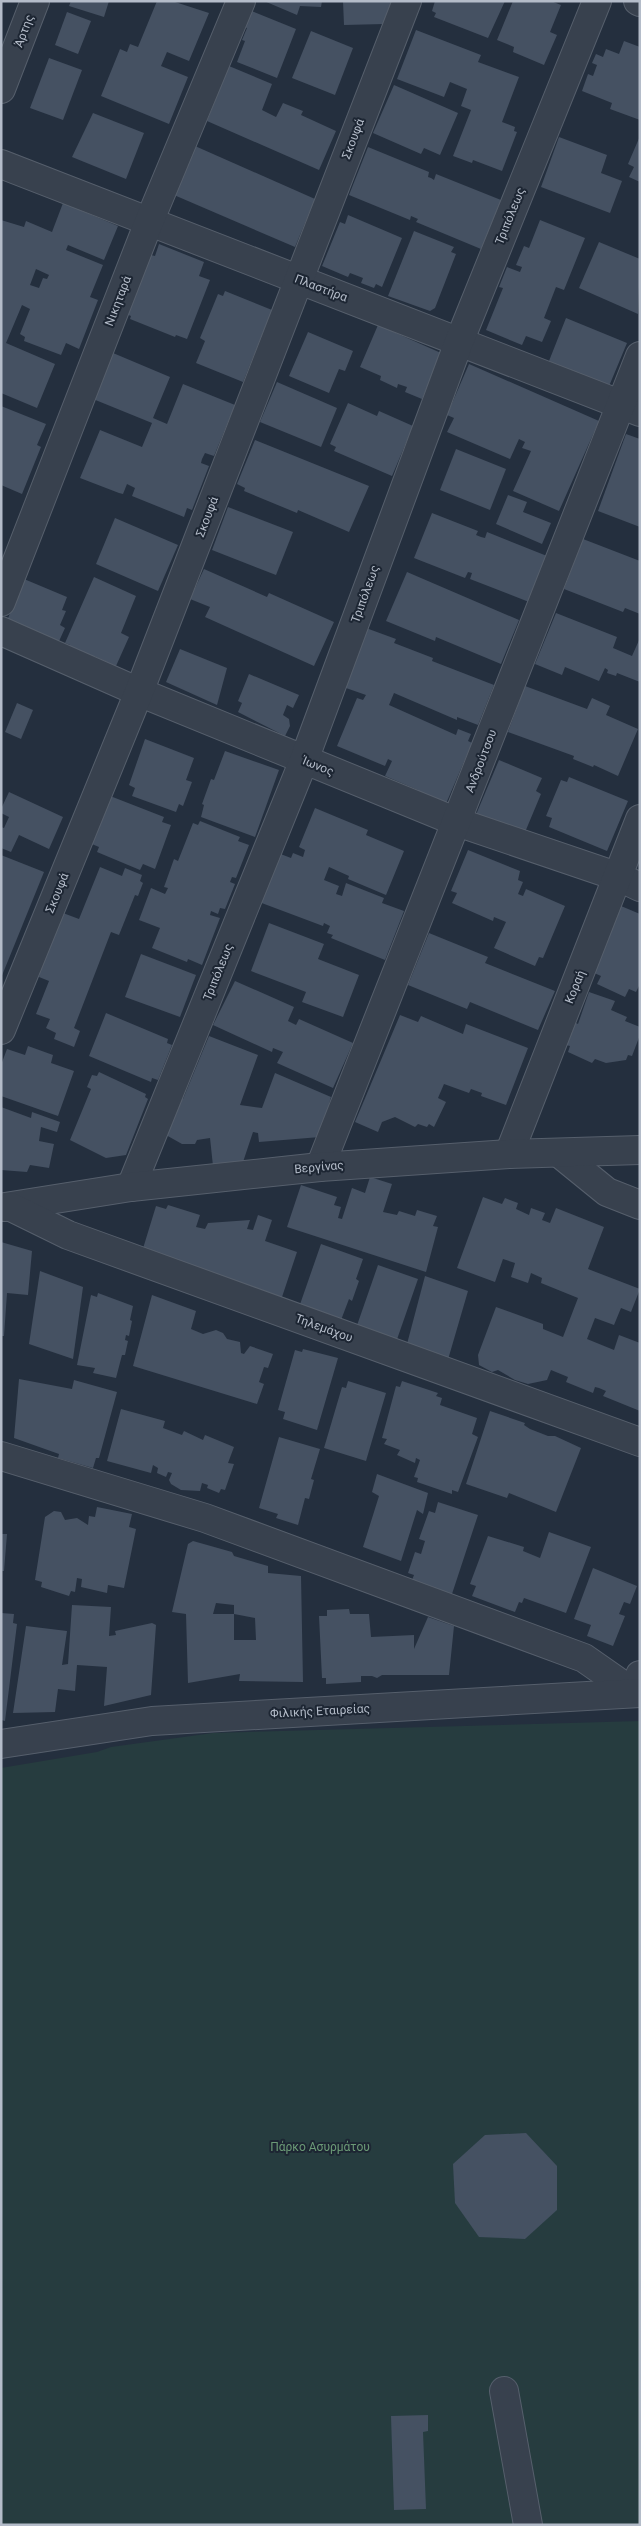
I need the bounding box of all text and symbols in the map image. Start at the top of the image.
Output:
street label: Άρτης [11,13,37,49]
street label: Σκουφά [339,117,367,161]
street label: Τριπόλεως [492,185,528,247]
street label: Πλαστήρα [293,272,350,305]
street label: Νικηταρά [102,274,134,328]
street label: Σκουφά [193,495,221,539]
street label: Τριπόλεως [348,563,382,625]
street label: Ανδρούτσου [463,727,499,795]
street label: Ίωνος [299,753,336,779]
street label: Σκουφά [43,871,71,915]
street label: Τριπόλεως [200,941,236,1003]
street label: Κοραή [562,968,588,1006]
street label: Βεργίνας [294,1158,344,1176]
street label: Τηλεμάχου [293,1311,355,1345]
street label: Φιλικής Εταιρείας [270,1701,370,1721]
park label: Πάρκο Ασυρμάτου [270,2140,370,2154]

